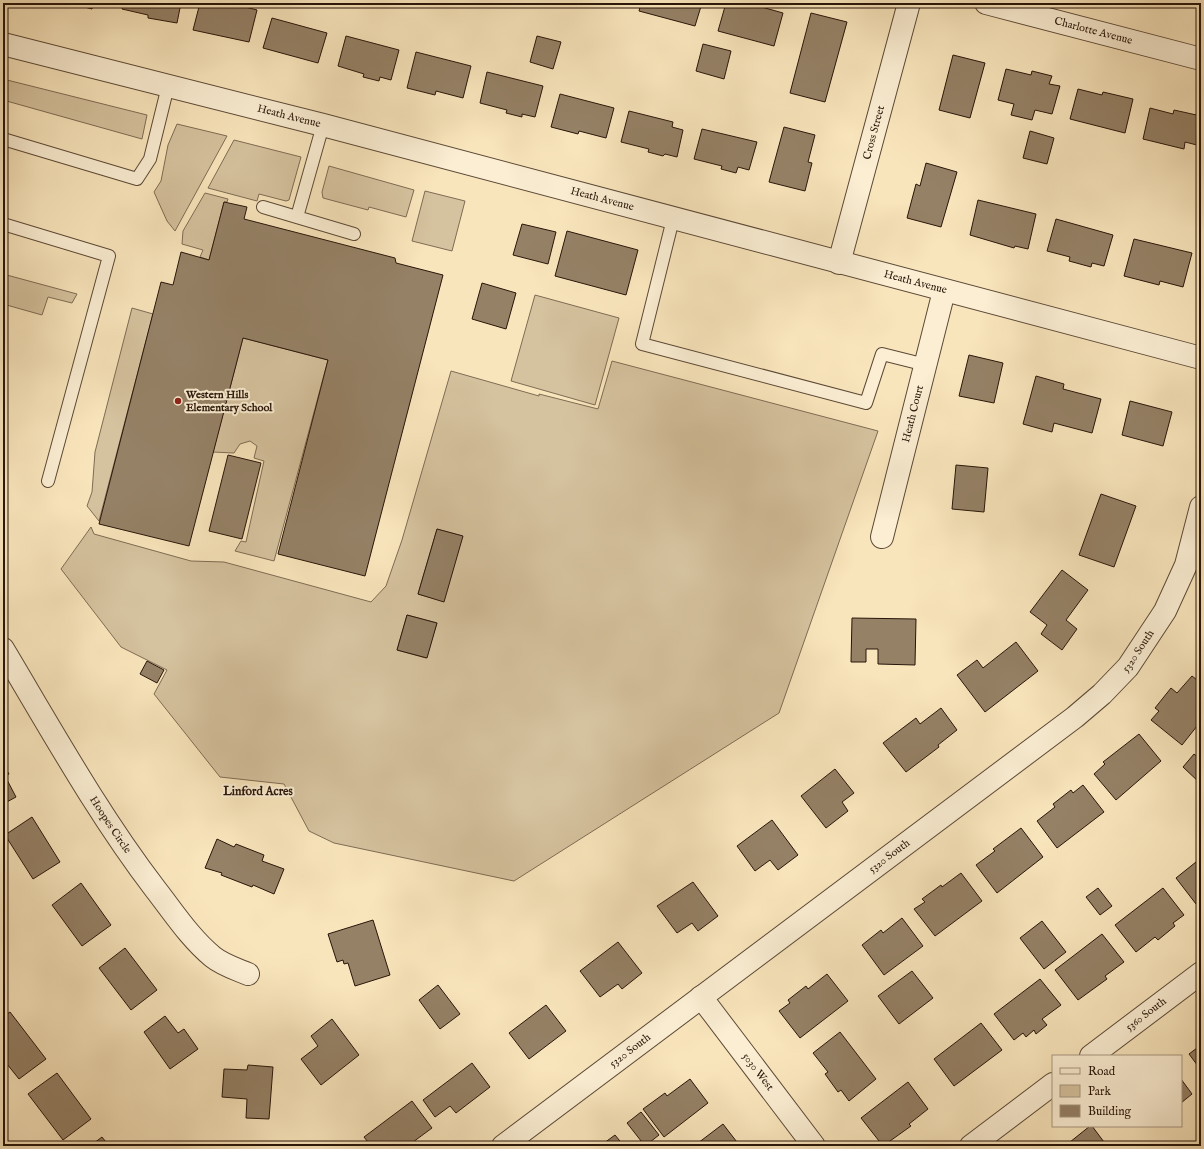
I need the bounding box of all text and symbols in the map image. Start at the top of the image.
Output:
street label: Charlotte Avenue [1053,14,1134,48]
street label: Heath Avenue [256,102,322,131]
street label: Cross Street [860,104,888,161]
street label: Heath Avenue [569,184,635,214]
street label: Heath Avenue [882,267,949,297]
street label: Heath Court [899,384,927,444]
place label: Western Hills Elementary School [185,388,273,415]
marker: Western Hills Elementary School [173,396,183,406]
street label: 5320 South [1120,627,1158,675]
district label: Linford Acres [222,784,294,799]
street label: Hoopes Circle [86,794,134,856]
street label: 5320 South [866,836,913,876]
street label: 5360 South [1123,994,1169,1034]
street label: 5320 South [607,1031,654,1071]
street label: 5030 West [739,1050,777,1094]
legend [1052,1055,1182,1127]
text: Road [1088,1064,1116,1079]
text: Park [1088,1084,1111,1099]
text: Building [1088,1104,1132,1119]

